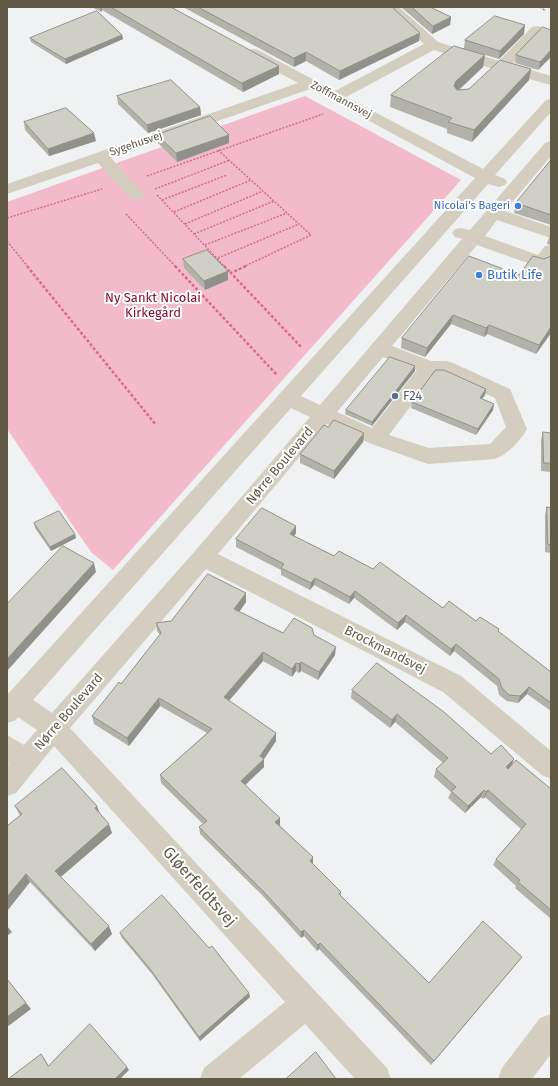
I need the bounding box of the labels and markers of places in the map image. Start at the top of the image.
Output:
place label: Nicolai's Bageri [434,199,510,213]
marker: Nicolai's Bageri [513,201,523,211]
place label: Butik Life [487,267,542,283]
marker: Butik Life [474,270,484,280]
place label: F24 [403,388,422,404]
marker: F24 [390,391,400,401]

